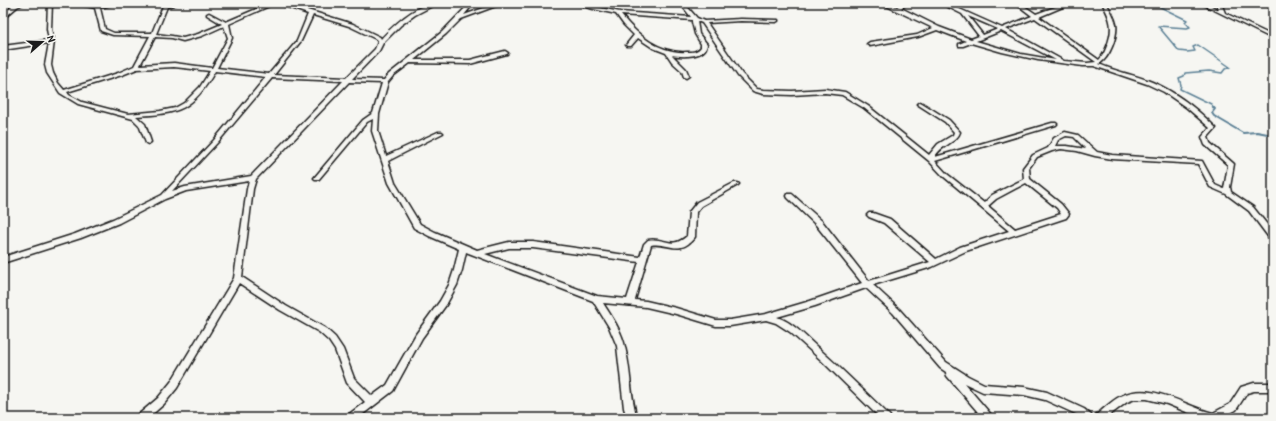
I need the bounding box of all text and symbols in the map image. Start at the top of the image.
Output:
north arrow [22,22,62,62]
text: N [44,33,59,44]

